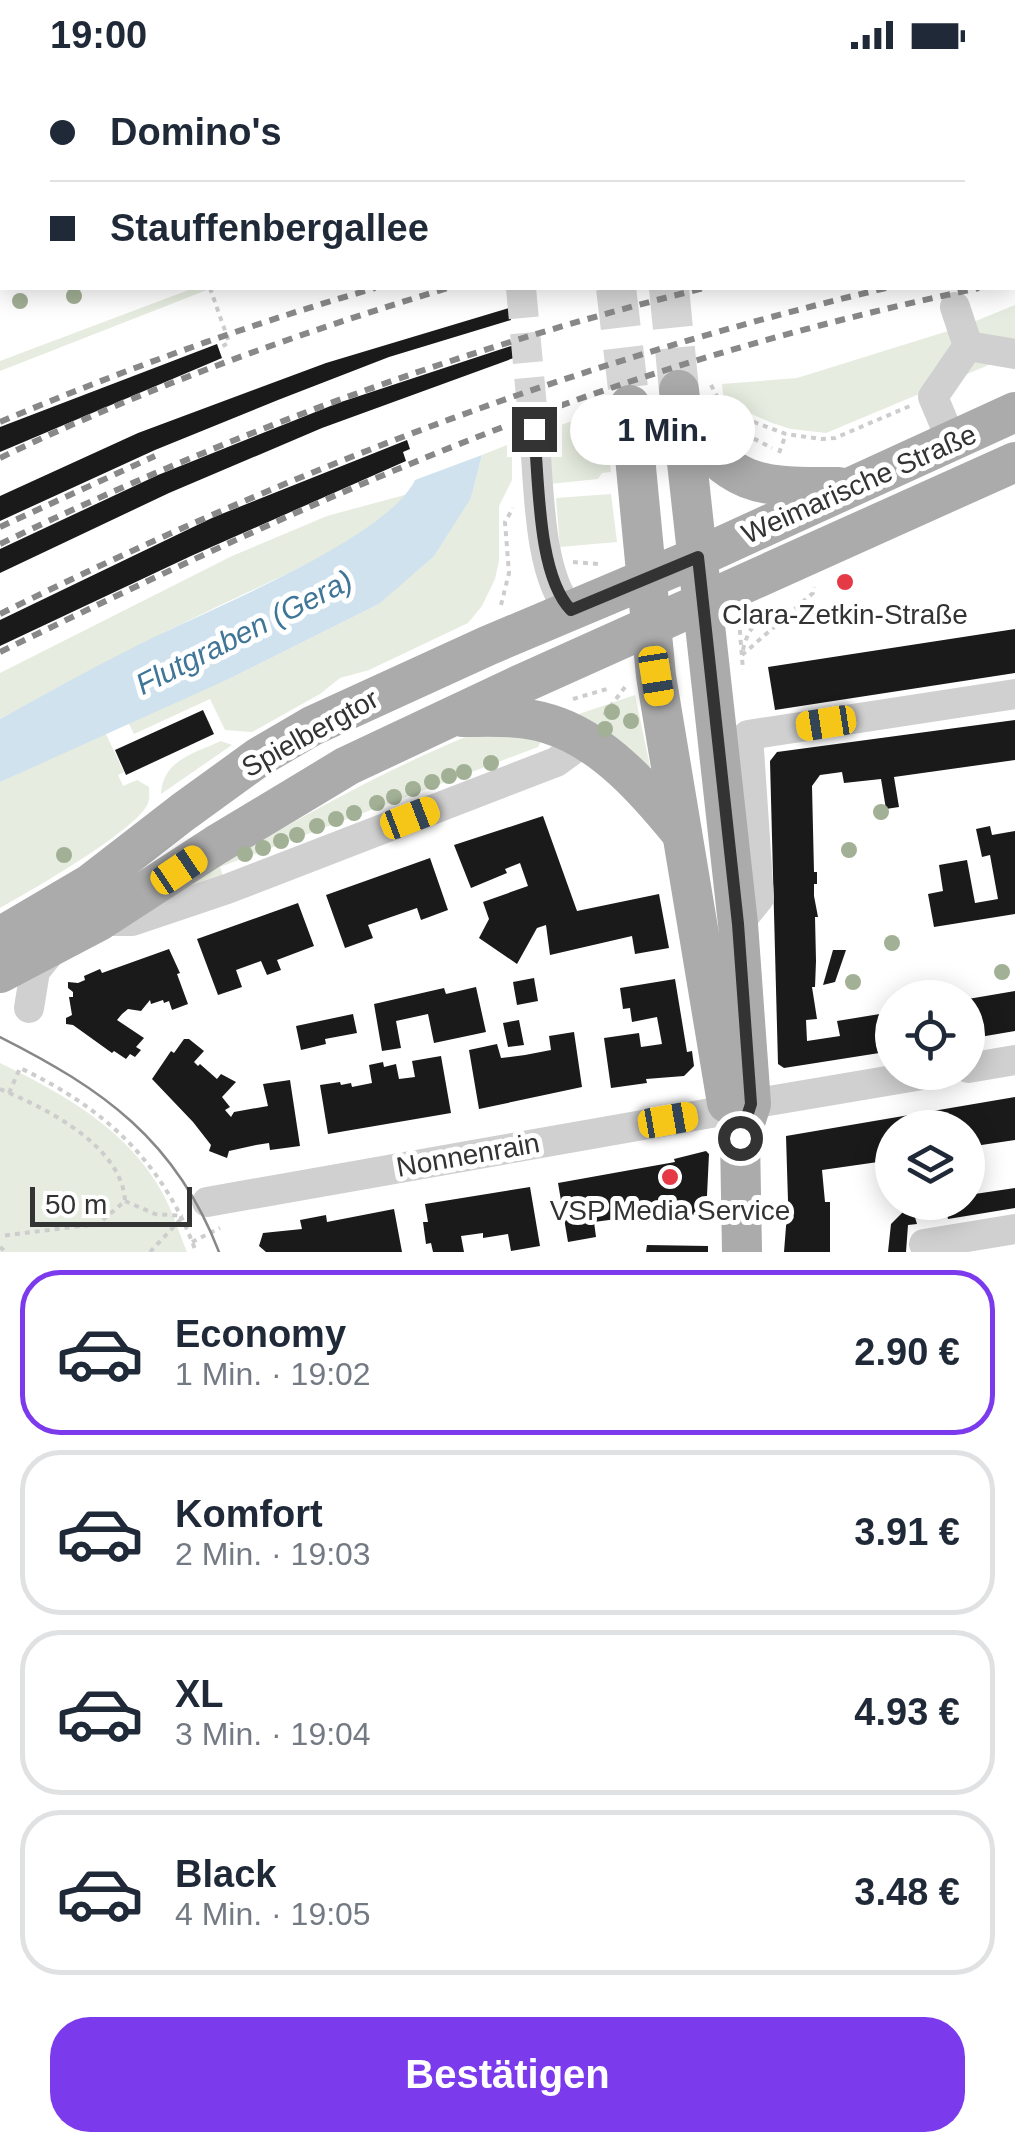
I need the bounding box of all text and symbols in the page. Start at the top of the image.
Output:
text: 19:00 [50,14,147,56]
text: Domino's [110,111,282,153]
text: Stauffenbergallee [110,207,429,249]
callout: 1 Min. [569,394,754,464]
route end [512,407,557,452]
text: 1 Min. [617,412,708,448]
street label: Weimarische Straße [737,418,981,550]
water label: Flutgraben (Gera) [130,563,358,701]
marker: Clara-Zetkin-Straße [834,571,856,593]
place label: Clara-Zetkin-Straße [722,599,968,630]
car [636,644,676,708]
street label: Spielbergtor [236,683,384,783]
car [794,703,858,743]
car [377,793,443,843]
car [146,841,212,899]
map controls [875,980,985,1220]
button: locate [875,980,985,1090]
car [636,1100,700,1140]
button: layers [875,1110,985,1220]
route start [718,1116,763,1161]
street label: Nonnenrain [394,1127,542,1183]
marker: VSP Media Service [659,1166,681,1188]
scale bar [30,1182,192,1226]
text: 50 m [45,1189,107,1220]
place label: VSP Media Service [550,1195,790,1226]
icon: car [55,1308,145,1398]
text: Economy [175,1313,346,1355]
text: 2.90 € [854,1331,960,1373]
text: 1 Min. · 19:02 [175,1356,371,1392]
icon: car [55,1488,145,1578]
text: Komfort [175,1493,323,1535]
text: 3.91 € [854,1511,960,1553]
text: 2 Min. · 19:03 [175,1536,371,1572]
icon: car [55,1668,145,1758]
text: XL [175,1673,224,1715]
text: 4.93 € [854,1691,960,1733]
text: 3 Min. · 19:04 [175,1716,371,1752]
icon: car [55,1848,145,1938]
text: Black [175,1853,276,1895]
text: 3.48 € [854,1871,960,1913]
text: 4 Min. · 19:05 [175,1896,371,1932]
button: Bestätigen [50,2017,965,2132]

